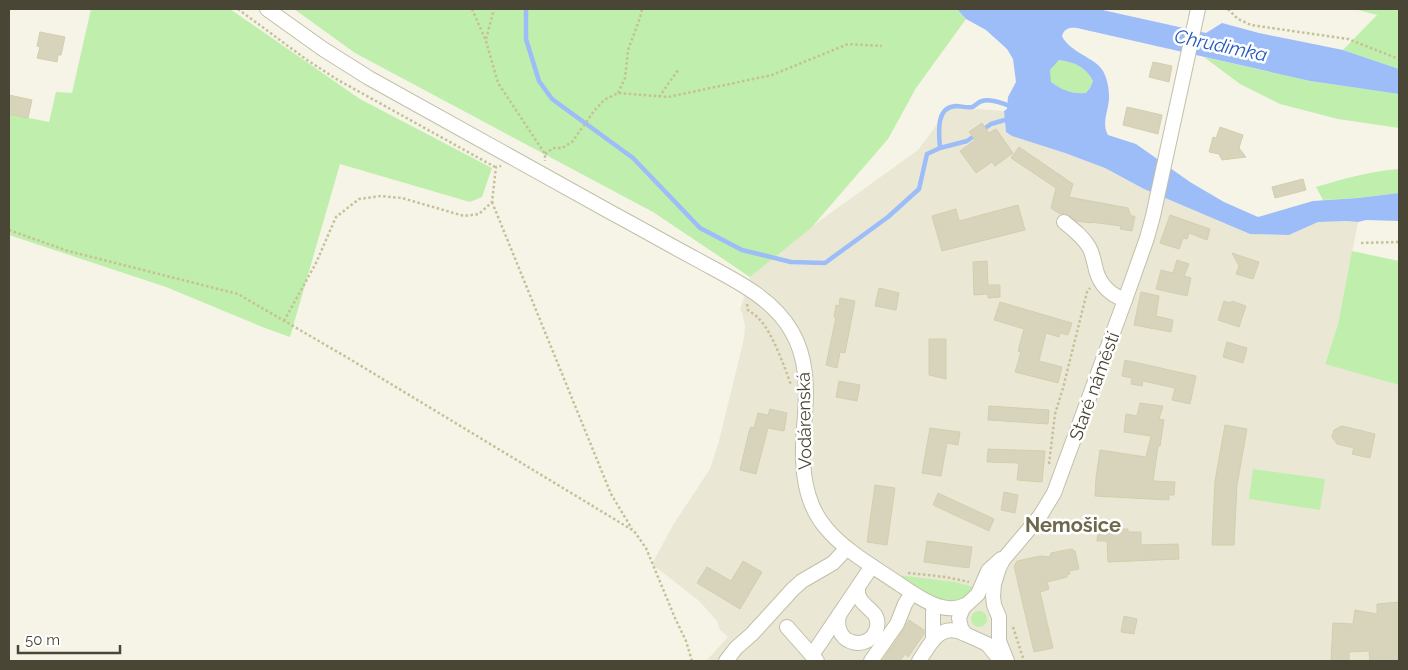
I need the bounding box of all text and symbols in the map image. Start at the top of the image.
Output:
water label: Chrudimka [1173,24,1269,66]
street label: Staré náměstí [1065,329,1123,443]
street label: Vodárenská [793,372,815,470]
district label: Nemošice [1025,513,1121,537]
scale bar [18,622,120,654]
text: 50 m [25,631,60,649]

